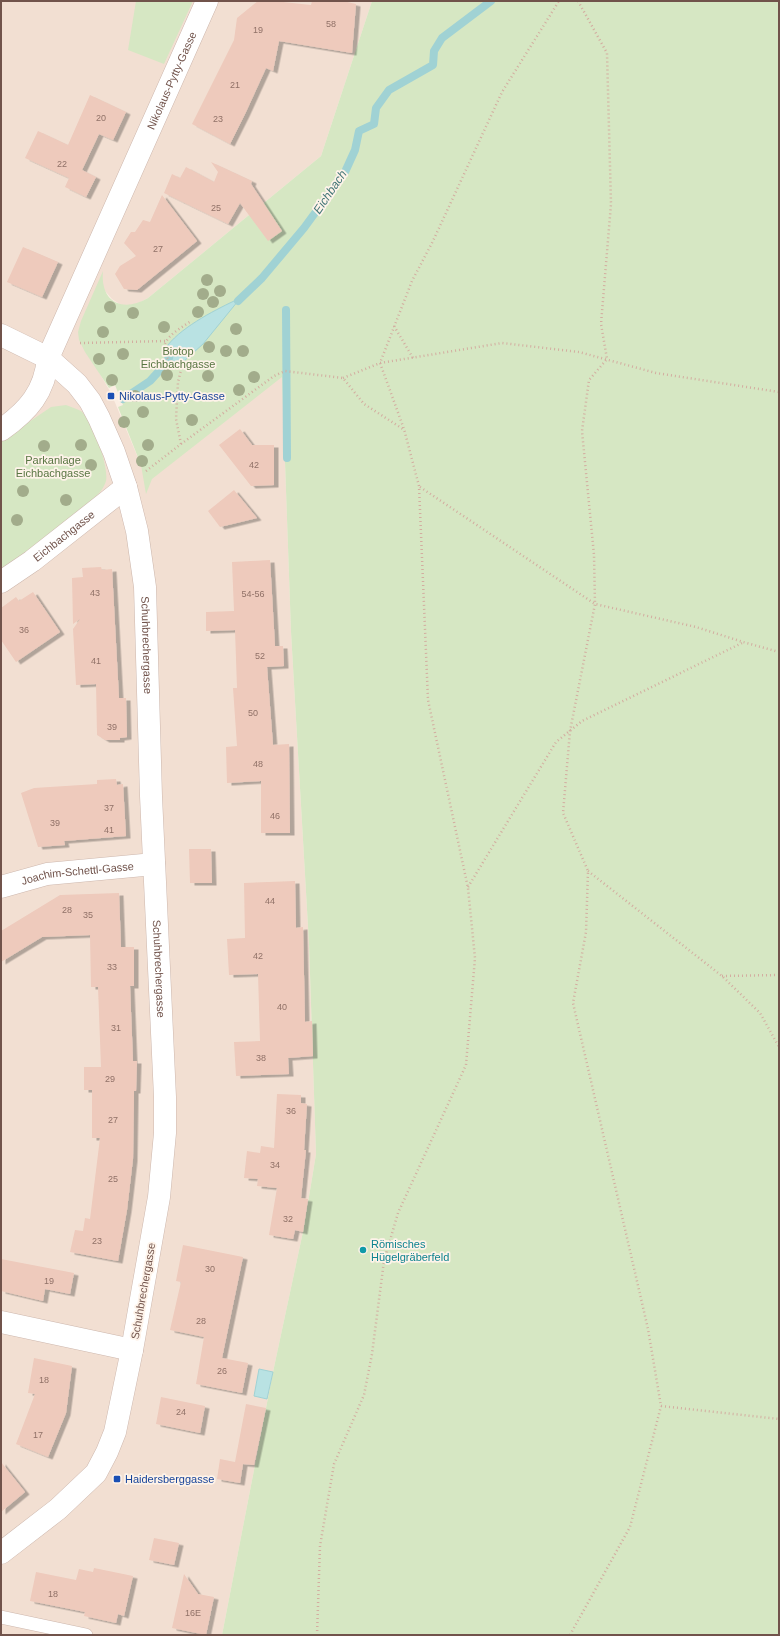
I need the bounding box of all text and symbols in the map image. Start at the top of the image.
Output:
house number: 58 [326,19,336,29]
house number: 19 [253,25,263,35]
street label: Nikolaus-Pytty-Gasse [145,30,199,131]
house number: 21 [230,80,240,90]
house number: 20 [96,113,106,123]
house number: 23 [213,114,223,124]
house number: 22 [57,159,67,169]
water label: Eichbach [310,167,350,216]
house number: 25 [211,203,221,213]
house number: 27 [153,244,163,254]
park label: Biotop Eichbachgasse [141,345,215,370]
place label: Nikolaus-Pytty-Gasse [119,390,225,402]
marker: Nikolaus-Pytty-Gasse [106,391,116,401]
park label: Parkanlage Eichbachgasse [16,454,90,479]
house number: 42 [249,460,259,470]
street label: Eichbachgasse [31,508,97,564]
house number: 43 [90,588,100,598]
house number: 54-56 [241,589,265,599]
street label: Schuhbrechergasse [139,596,154,694]
house number: 36 [19,625,29,635]
house number: 52 [255,651,265,661]
house number: 41 [91,656,101,666]
house number: 50 [248,708,258,718]
house number: 39 [107,722,117,732]
house number: 48 [253,759,263,769]
house number: 37 [104,803,114,813]
house number: 46 [270,811,280,821]
house number: 39 [50,818,60,828]
house number: 41 [104,825,114,835]
street label: Joachim-Schettl-Gasse [20,860,134,887]
house number: 44 [265,896,275,906]
house number: 28 [62,905,72,915]
house number: 35 [83,910,93,920]
street label: Schuhbrechergasse [151,920,167,1018]
house number: 42 [253,951,263,961]
house number: 33 [107,962,117,972]
house number: 40 [277,1002,287,1012]
house number: 31 [111,1023,121,1033]
house number: 38 [256,1053,266,1063]
house number: 29 [105,1074,115,1084]
house number: 36 [286,1106,296,1116]
house number: 27 [108,1115,118,1125]
house number: 34 [270,1160,280,1170]
house number: 25 [108,1174,118,1184]
house number: 32 [283,1214,293,1224]
house number: 23 [92,1236,102,1246]
place label: Römisches Hügelgräberfeld [371,1238,449,1263]
street label: Schuhbrechergasse [129,1242,157,1340]
marker: Römisches Hügelgräberfeld [358,1245,368,1255]
house number: 30 [205,1264,215,1274]
house number: 19 [44,1276,54,1286]
house number: 28 [196,1316,206,1326]
house number: 26 [217,1366,227,1376]
house number: 18 [39,1375,49,1385]
house number: 24 [176,1407,186,1417]
house number: 17 [33,1430,43,1440]
place label: Haidersberggasse [125,1473,214,1485]
marker: Haidersberggasse [112,1474,122,1484]
house number: 18 [48,1589,58,1599]
house number: 16E [185,1608,201,1618]

